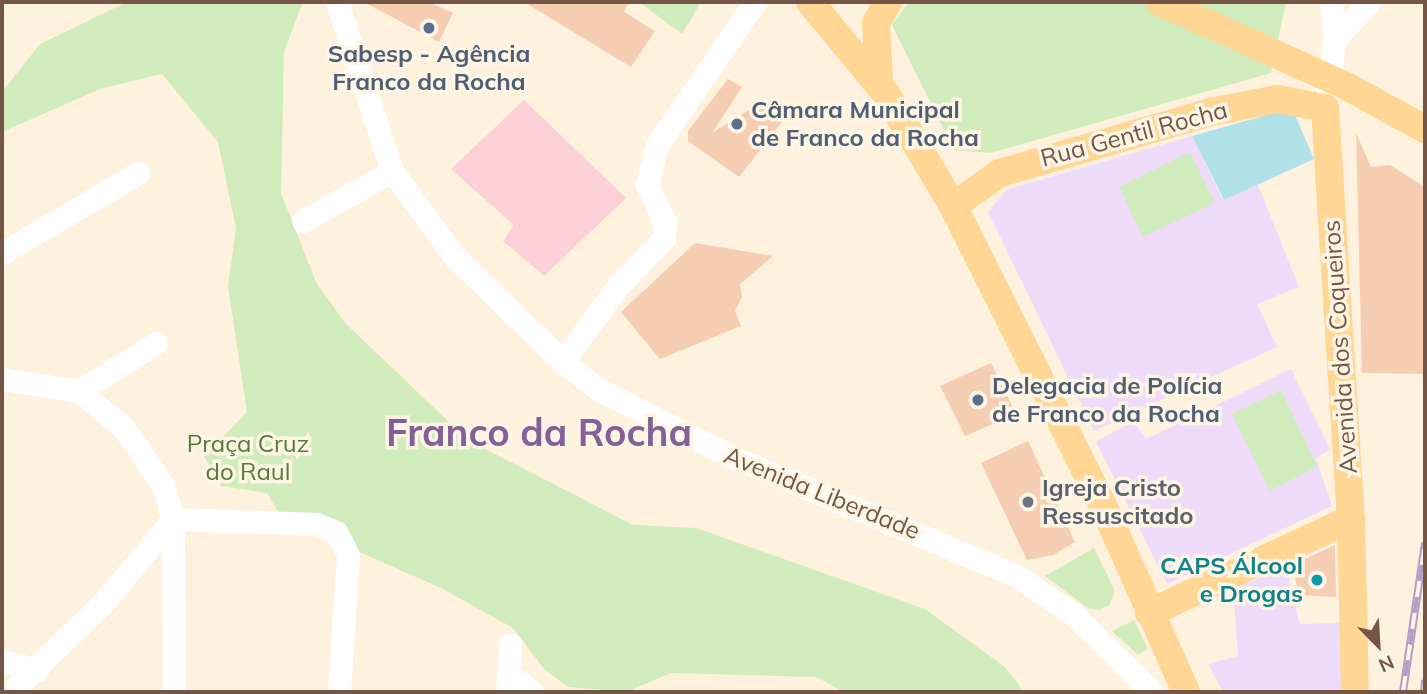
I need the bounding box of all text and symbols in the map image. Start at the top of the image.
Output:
marker: Sabesp - Agência Franco da Rocha [421,20,437,36]
place label: Sabesp - Agência Franco da Rocha [328,40,530,96]
street label: Rua Gentil Rocha [1037,95,1231,173]
place label: Câmara Municipal de Franco da Rocha [751,96,979,152]
marker: Câmara Municipal de Franco da Rocha [729,116,745,132]
street label: Avenida dos Coqueiros [1317,219,1363,475]
place label: Delegacia de Polícia de Franco da Rocha [992,372,1222,428]
marker: Delegacia de Polícia de Franco da Rocha [970,392,986,408]
district label: Franco da Rocha [386,410,692,456]
park label: Praça Cruz do Raul [187,430,309,486]
street label: Avenida Liberdade [720,441,924,545]
place label: Igreja Cristo Ressuscitado [1042,474,1193,530]
marker: Igreja Cristo Ressuscitado [1020,494,1036,510]
place label: CAPS Álcool e Drogas [1160,552,1303,608]
marker: CAPS Álcool e Drogas [1309,572,1325,588]
north arrow [1343,610,1413,680]
text: N [1375,650,1398,678]

